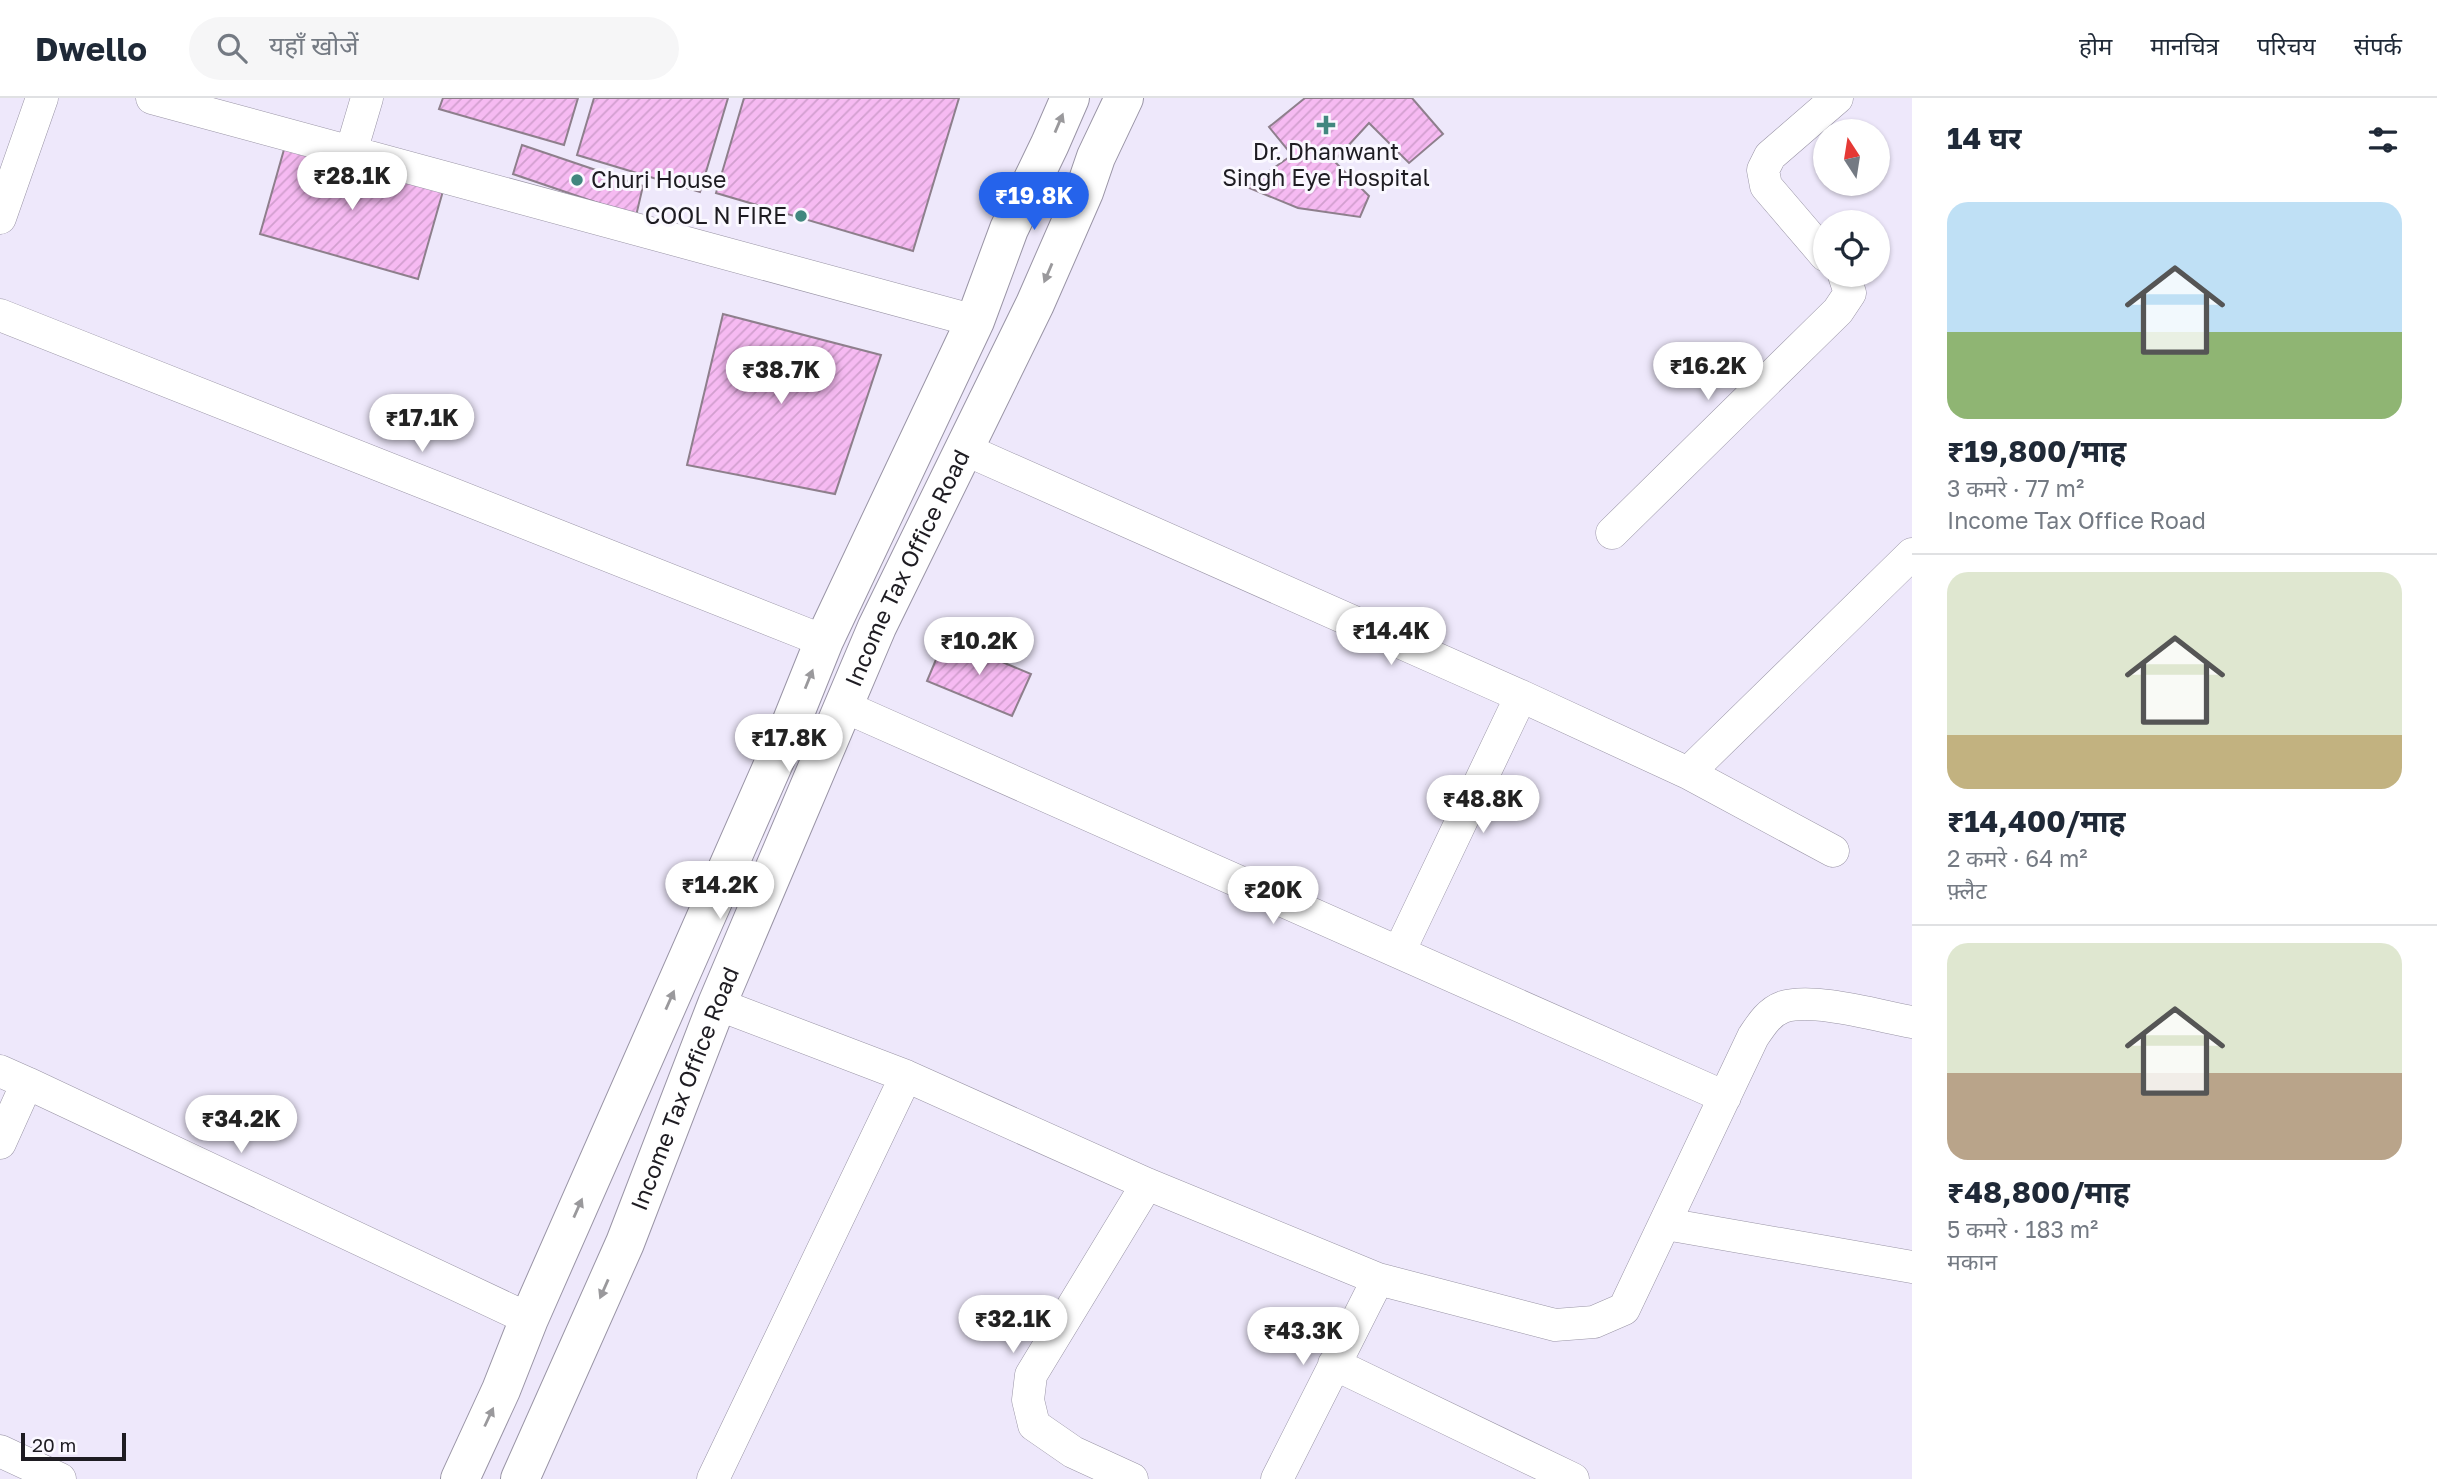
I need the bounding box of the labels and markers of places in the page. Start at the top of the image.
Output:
marker: Dr. Dhanwant Singh Eye Hospital [1316,115,1336,135]
place label: Dr. Dhanwant Singh Eye Hospital [1222,137,1430,191]
pin: ₹28.1K [295,152,409,212]
place label: Churi House [591,165,726,193]
marker: Churi House [569,172,585,188]
pin: ₹19.8K [977,172,1091,232]
place label: COOL N FIRE [645,201,787,229]
marker: COOL N FIRE [793,208,809,224]
pin: ₹16.2K [1651,342,1765,402]
pin: ₹38.7K [724,346,838,406]
pin: ₹17.1K [365,394,479,454]
pin: ₹14.4K [1334,608,1448,667]
pin: ₹10.2K [922,618,1036,677]
pin: ₹17.8K [732,714,846,774]
pin: ₹48.8K [1426,776,1540,835]
pin: ₹14.2K [663,862,777,921]
pin: ₹20K [1232,866,1314,926]
pin: ₹34.2K [184,1096,298,1155]
pin: ₹32.1K [956,1296,1070,1355]
pin: ₹43.3K [1246,1308,1360,1367]

